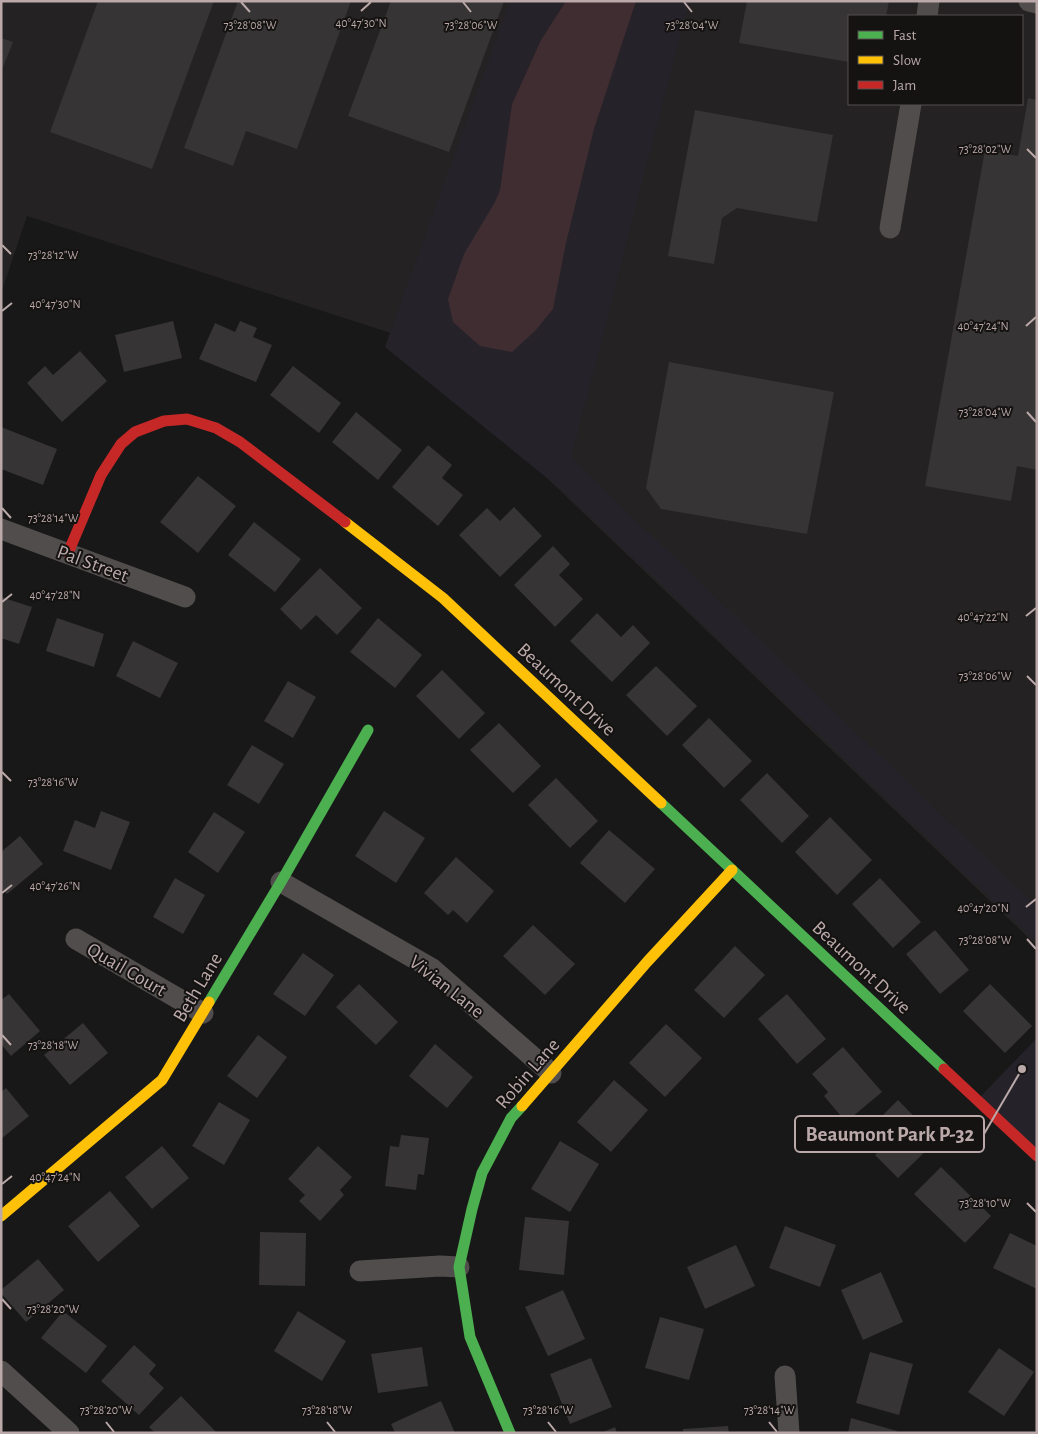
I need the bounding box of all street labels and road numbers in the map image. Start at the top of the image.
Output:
street label: Pal Street [54,542,132,586]
street label: Beaumont Drive [513,639,619,740]
street label: Beaumont Drive [808,917,914,1018]
street label: Quail Court [83,939,170,1001]
street label: Beth Lane [170,949,226,1026]
street label: Vivian Lane [405,952,488,1022]
street label: Robin Lane [492,1035,563,1113]

